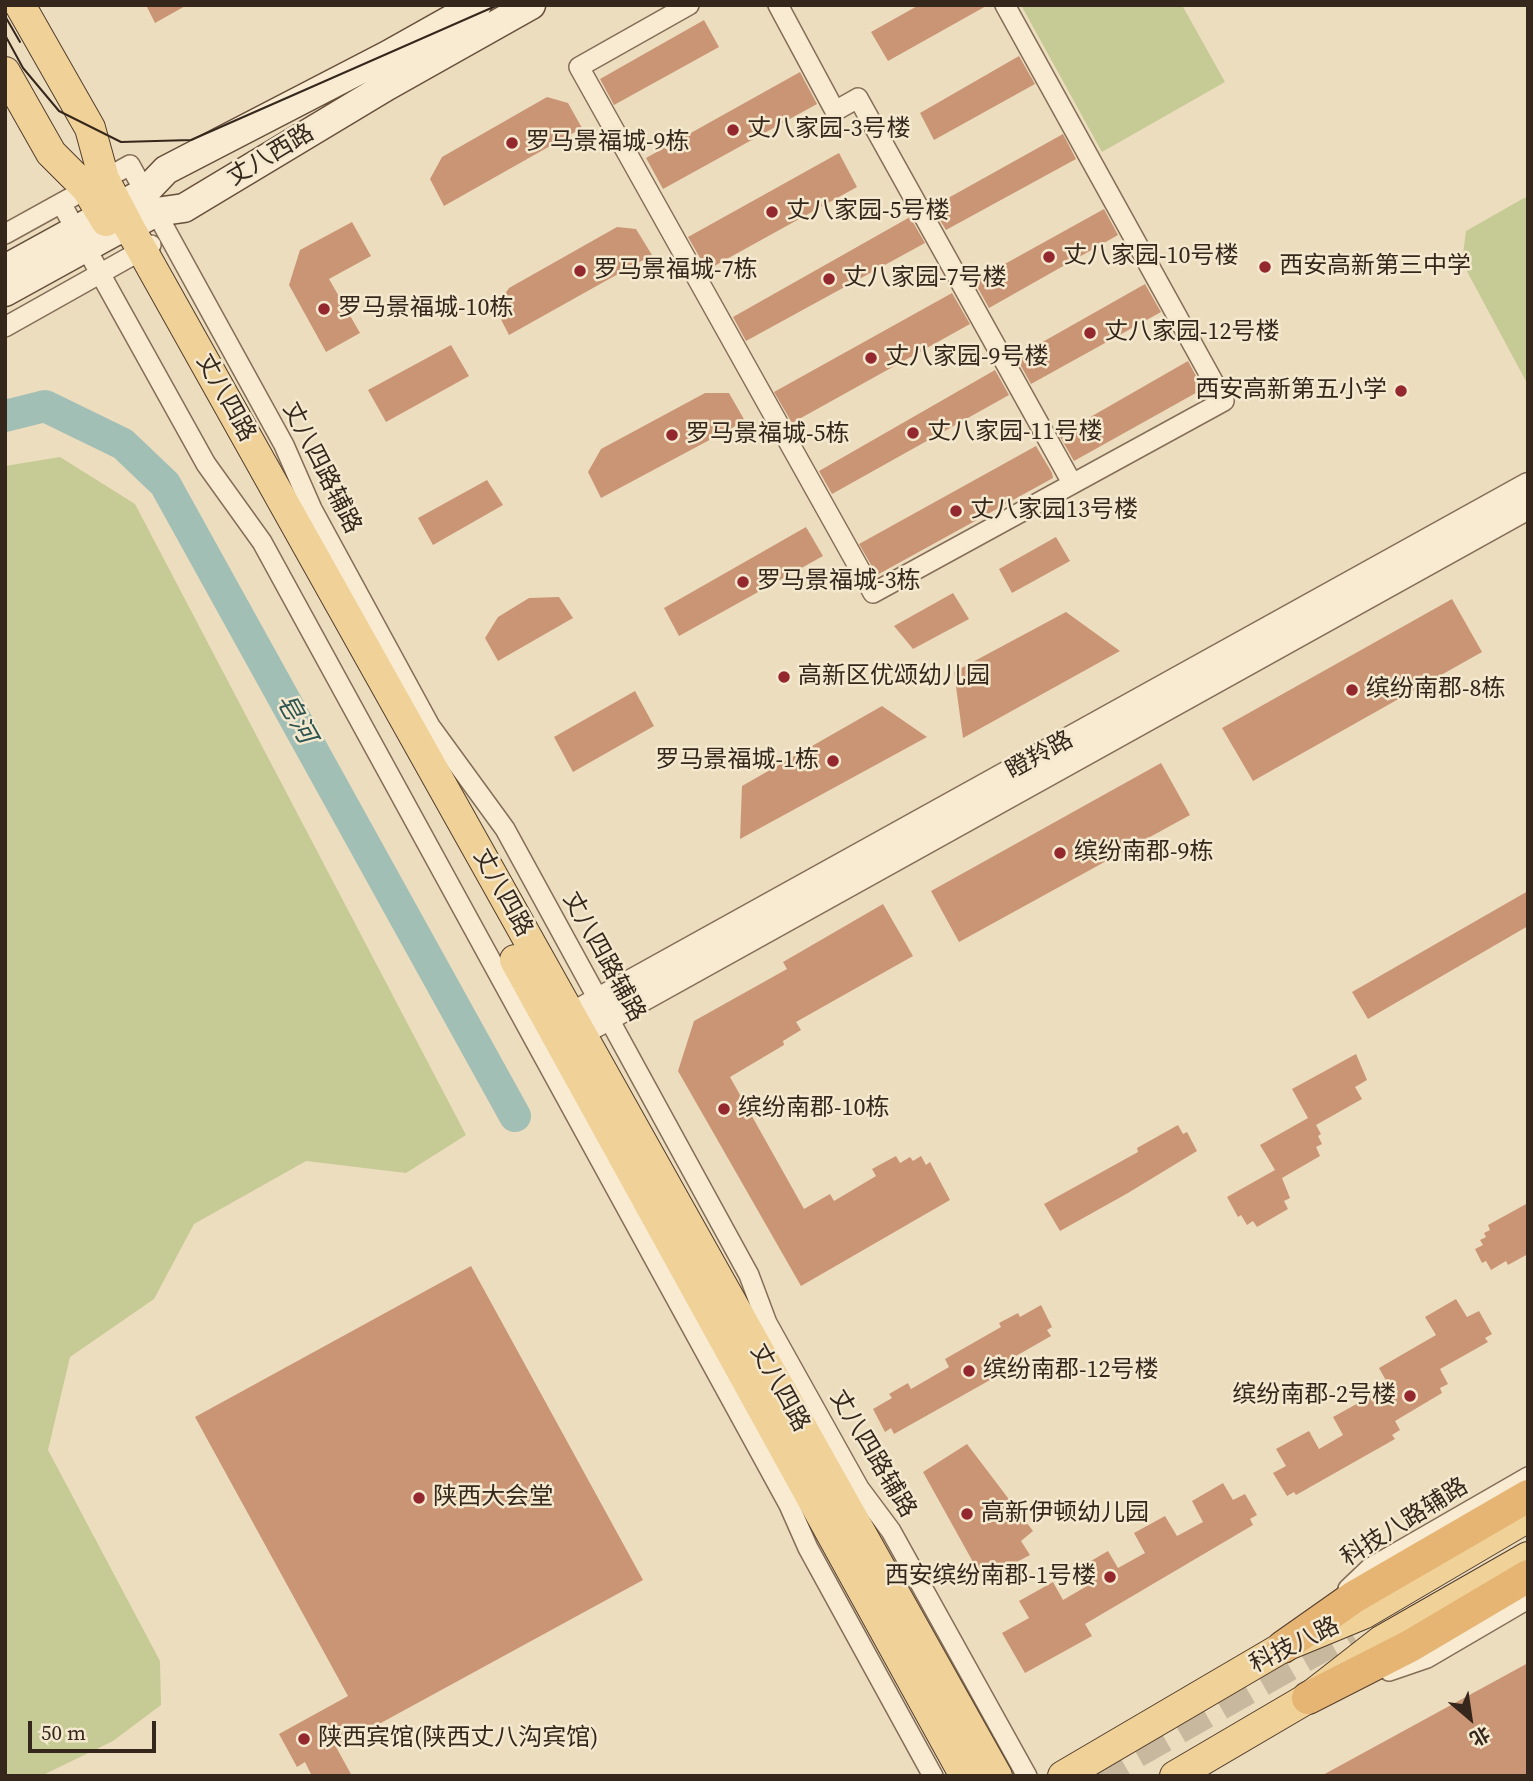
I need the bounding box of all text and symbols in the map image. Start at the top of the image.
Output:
place label: 丈八家园-3号楼 [747,116,910,144]
street label: 丈八西路 [222,119,320,193]
marker: 丈八家园-3号楼 [725,122,741,138]
place label: 罗马景福城-9栋 [526,129,689,157]
marker: 罗马景福城-9栋 [504,135,520,151]
place label: 丈八家园-5号楼 [786,198,949,226]
marker: 丈八家园-5号楼 [764,204,780,220]
place label: 丈八家园-10号楼 [1063,243,1238,271]
marker: 丈八家园-10号楼 [1041,249,1057,265]
place label: 西安高新第三中学 [1279,253,1471,281]
place label: 罗马景福城-7栋 [594,257,757,285]
marker: 西安高新第三中学 [1257,259,1273,275]
marker: 罗马景福城-7栋 [572,263,588,279]
place label: 丈八家园-7号楼 [843,265,1006,293]
marker: 丈八家园-7号楼 [821,271,837,287]
place label: 罗马景福城-10栋 [338,295,513,323]
marker: 罗马景福城-10栋 [316,301,332,317]
place label: 丈八家园-12号楼 [1104,319,1279,347]
marker: 丈八家园-12号楼 [1082,325,1098,341]
place label: 丈八家园-9号楼 [885,344,1048,372]
street label: 丈八四路 [189,349,261,447]
marker: 丈八家园-9号楼 [863,350,879,366]
place label: 西安高新第五小学 [1195,377,1387,405]
marker: 西安高新第五小学 [1393,383,1409,399]
street label: 丈八四路辅路 [275,397,367,539]
place label: 丈八家园-11号楼 [927,419,1102,447]
place label: 罗马景福城-5栋 [686,421,849,449]
marker: 丈八家园-11号楼 [905,425,921,441]
marker: 罗马景福城-5栋 [664,427,680,443]
place label: 丈八家园13号楼 [970,497,1138,525]
marker: 丈八家园13号楼 [948,503,964,519]
place label: 罗马景福城-3栋 [757,568,920,596]
marker: 罗马景福城-3栋 [735,574,751,590]
place label: 高新区优颂幼儿园 [798,663,990,691]
marker: 高新区优颂幼儿园 [776,669,792,685]
place label: 缤纷南郡-8栋 [1366,676,1505,704]
marker: 缤纷南郡-8栋 [1344,682,1360,698]
water label: 皂河 [269,689,321,749]
street label: 瞪羚路 [1002,726,1078,786]
place label: 罗马景福城-1栋 [656,747,819,775]
marker: 罗马景福城-1栋 [825,753,841,769]
place label: 缤纷南郡-9栋 [1074,839,1213,867]
street label: 丈八四路 [466,844,538,942]
marker: 缤纷南郡-9栋 [1052,845,1068,861]
street label: 丈八四路辅路 [555,887,651,1027]
place label: 缤纷南郡-10栋 [738,1095,889,1123]
marker: 缤纷南郡-10栋 [716,1101,732,1117]
street label: 丈八四路 [743,1339,815,1437]
place label: 缤纷南郡-12号楼 [983,1357,1158,1385]
marker: 缤纷南郡-12号楼 [961,1363,977,1379]
place label: 缤纷南郡-2号楼 [1233,1382,1396,1410]
street label: 丈八四路辅路 [823,1385,921,1523]
marker: 缤纷南郡-2号楼 [1402,1388,1418,1404]
street label: 科技八路辅路 [1336,1473,1474,1573]
place label: 陕西大会堂 [433,1484,553,1512]
marker: 陕西大会堂 [411,1490,427,1506]
place label: 高新伊顿幼儿园 [981,1500,1149,1528]
marker: 高新伊顿幼儿园 [959,1506,975,1522]
place label: 西安缤纷南郡-1号楼 [885,1563,1096,1591]
marker: 西安缤纷南郡-1号楼 [1102,1569,1118,1585]
street label: 科技八路 [1246,1612,1344,1680]
north arrow [1435,1683,1505,1753]
scale bar [32,1708,159,1752]
text: 50 m [41,1718,86,1747]
text: 北 [1466,1720,1495,1752]
place label: 陕西宾馆(陕西丈八沟宾馆) [318,1725,598,1753]
marker: 陕西宾馆(陕西丈八沟宾馆) [296,1731,312,1747]

